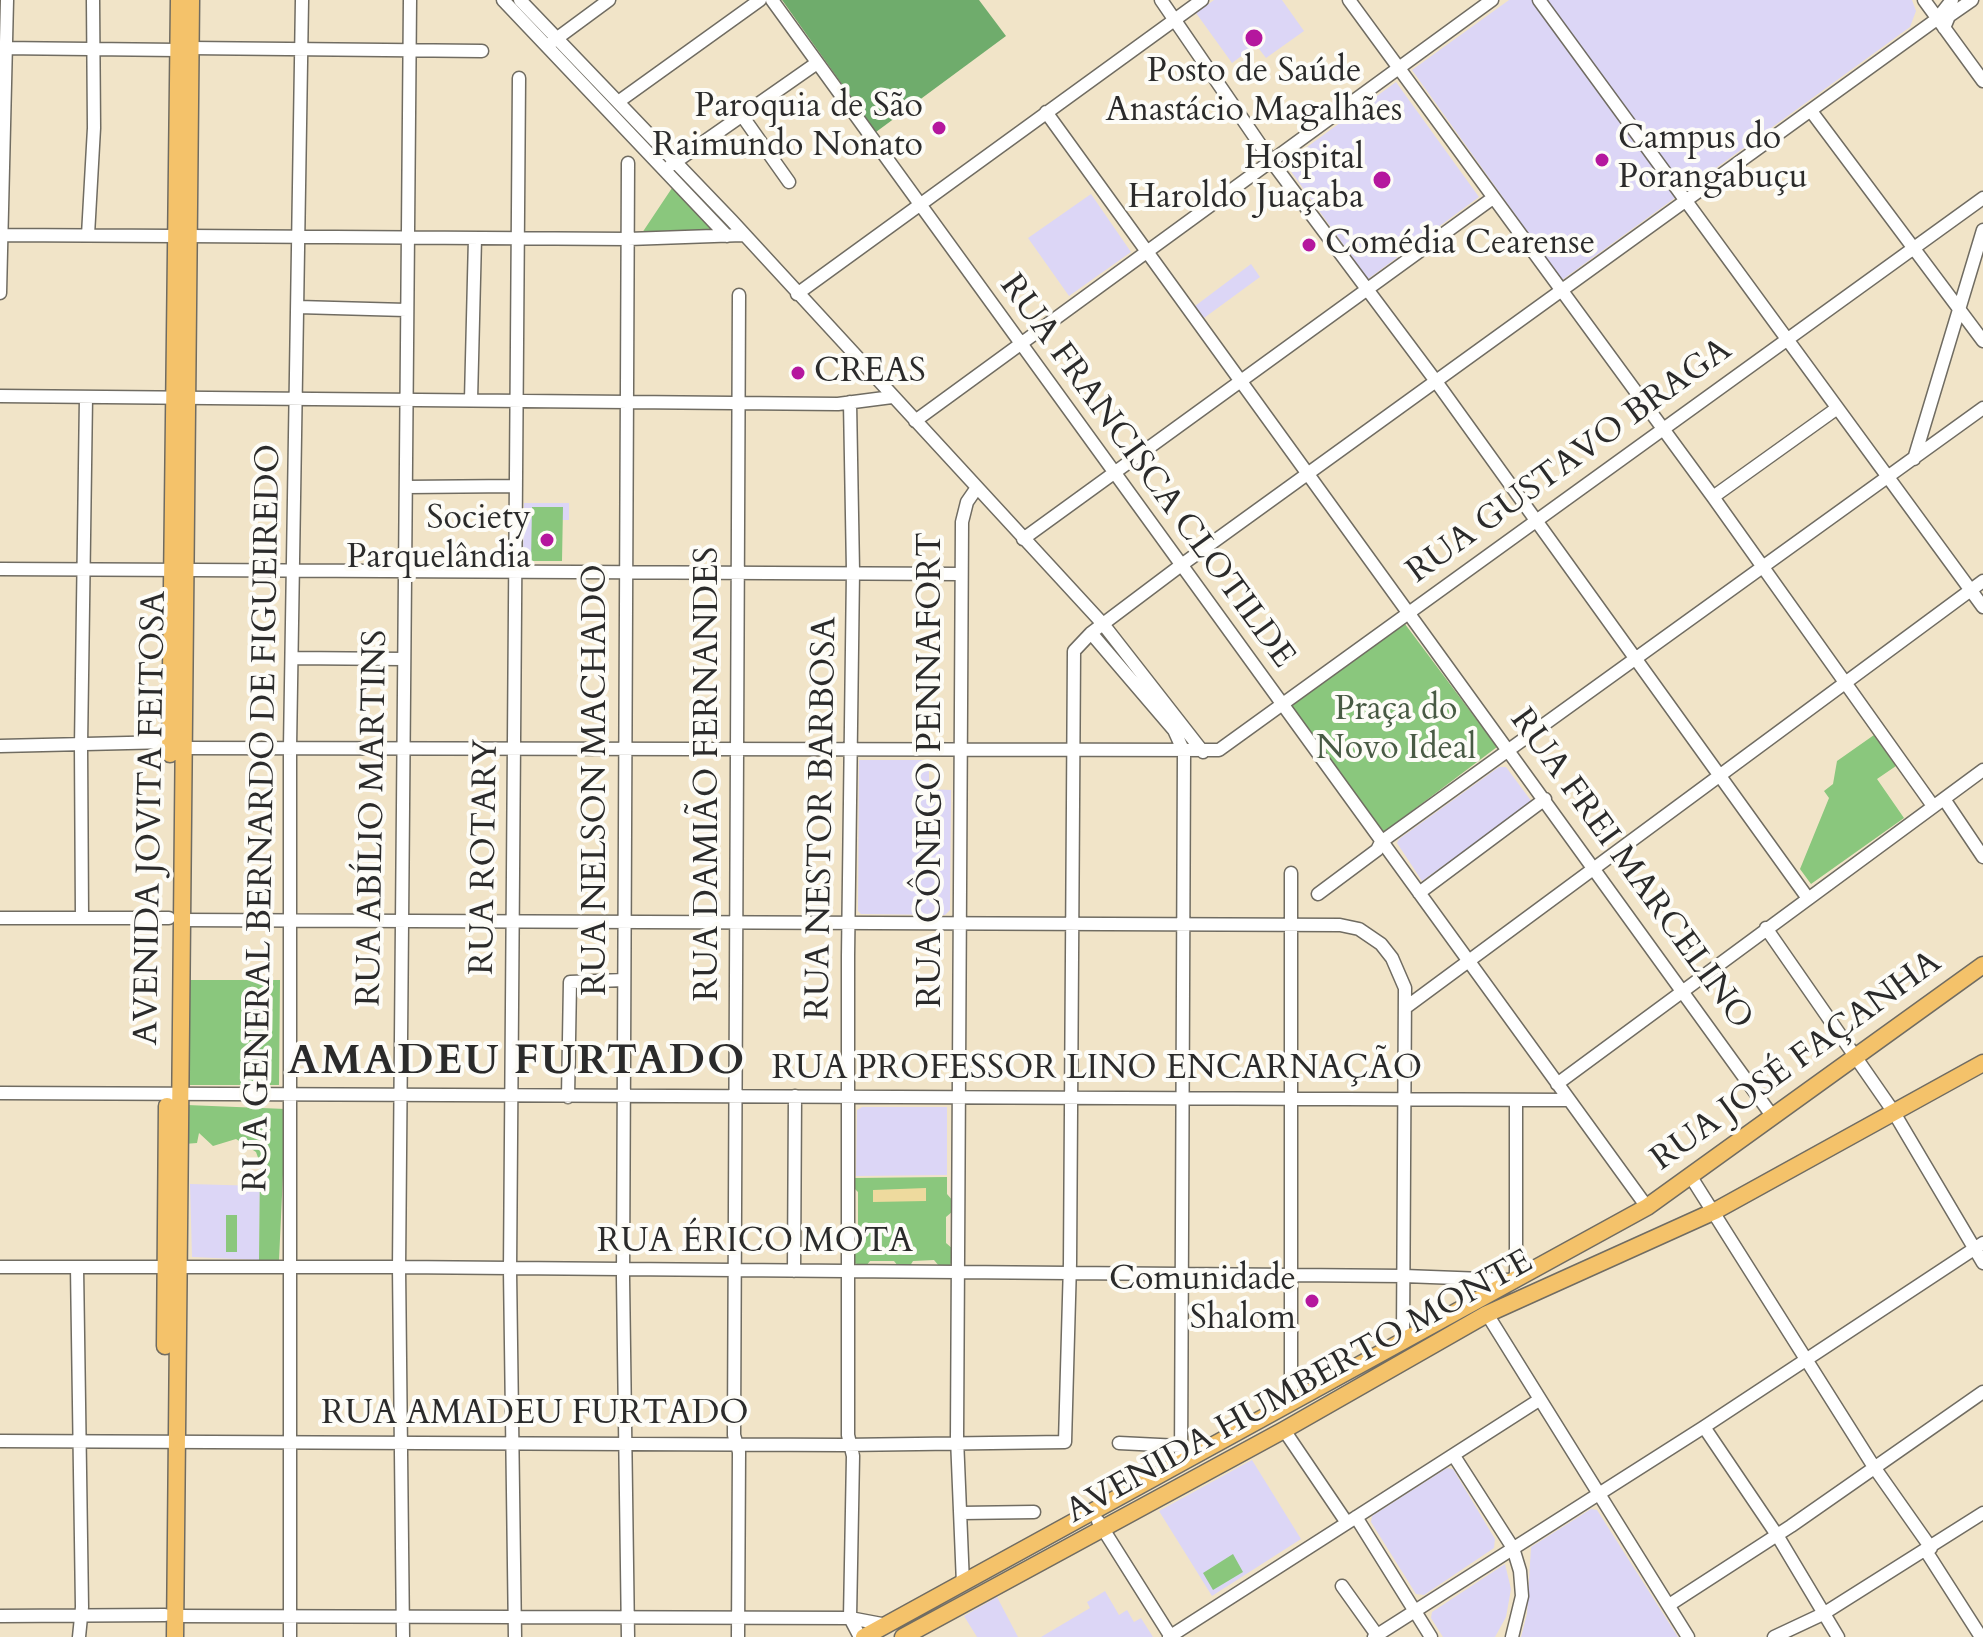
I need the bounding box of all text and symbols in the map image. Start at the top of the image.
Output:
marker: Posto de Saúde Anastácio Magalhães [1243,27,1265,49]
place label: Posto de Saúde Anastácio Magalhães [1106,53,1402,132]
place label: Paroquia de São Raimundo Nonato [652,88,923,168]
marker: Paroquia de São Raimundo Nonato [930,119,948,137]
place label: Campus do Porangabuçu [1618,120,1808,200]
place label: Hospital Haroldo Juaçaba [1128,140,1364,220]
marker: Campus do Porangabuçu [1593,151,1611,169]
marker: Hospital Haroldo Juaçaba [1371,169,1393,191]
place label: Comédia Cearense [1325,225,1595,265]
marker: Comédia Cearense [1300,236,1318,254]
street label: RUA FRANCISCA CLOTILDE [989,267,1303,677]
street label: RUA GUSTAVO BRAGA [1400,331,1740,593]
place label: CREAS [814,353,926,393]
marker: CREAS [789,364,807,382]
street label: RUA GENERAL BERNARDO DE FIGUEIREDO [237,444,291,1192]
place label: Society Parquelândia [346,500,531,580]
marker: Society Parquelândia [538,531,556,549]
street label: RUA CÔNEGO PENNAFORT [912,532,952,1008]
street label: RUA DAMIÃO FERNANDES [689,547,729,1001]
street label: RUA NELSON MACHADO [577,564,617,996]
street label: AVENIDA JOVITA FEITOSA [128,590,176,1046]
street label: RUA NESTOR BARBOSA [799,616,847,1020]
street label: RUA ABÍLIO MARTINS [350,629,398,1007]
park label: Praça do Novo Ideal [1316,691,1476,770]
street label: RUA FREI MARCELINO [1500,702,1760,1038]
street label: RUA ROTARY [464,739,508,975]
street label: RUA JOSÉ FAÇANHA [1644,943,1950,1181]
district label: AMADEU FURTADO [287,1038,747,1088]
street label: RUA PROFESSOR LINO ENCARNAÇÃO [772,1050,1422,1090]
street label: RUA ÉRICO MOTA [597,1223,913,1263]
street label: AVENIDA HUMBERTO MONTE [1059,1242,1541,1534]
place label: Comunidade Shalom [1109,1261,1296,1340]
marker: Comunidade Shalom [1303,1292,1321,1310]
street label: RUA AMADEU FURTADO [321,1395,749,1435]

